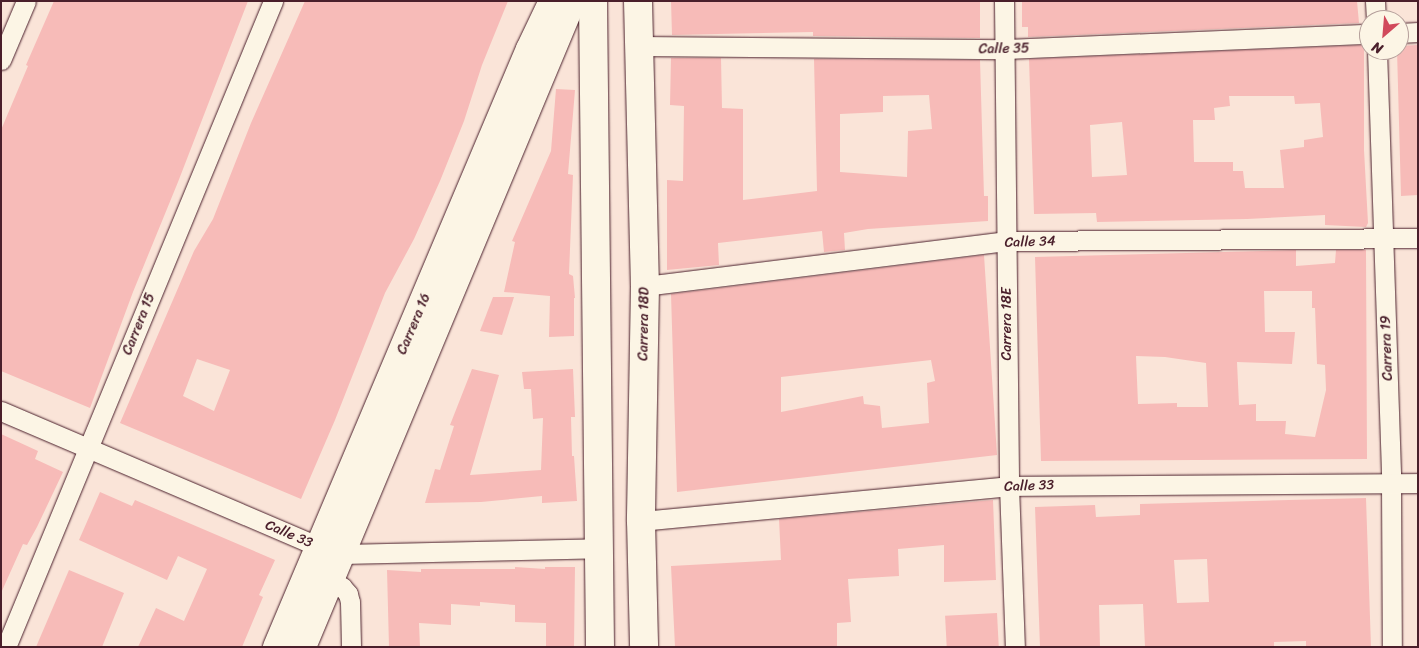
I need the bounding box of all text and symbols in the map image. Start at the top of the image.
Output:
north arrow [1359,10,1409,60]
text: N [1367,35,1387,61]
street label: Calle 35 [978,40,1030,58]
street label: Calle 34 [1004,233,1056,251]
street label: Carrera 18D [635,287,653,361]
street label: Carrera 18E [999,287,1015,361]
street label: Carrera 15 [119,291,159,357]
street label: Carrera 16 [394,291,434,357]
street label: Carrera 19 [1377,315,1397,381]
street label: Calle 33 [1004,477,1054,495]
street label: Calle 33 [263,517,315,551]

